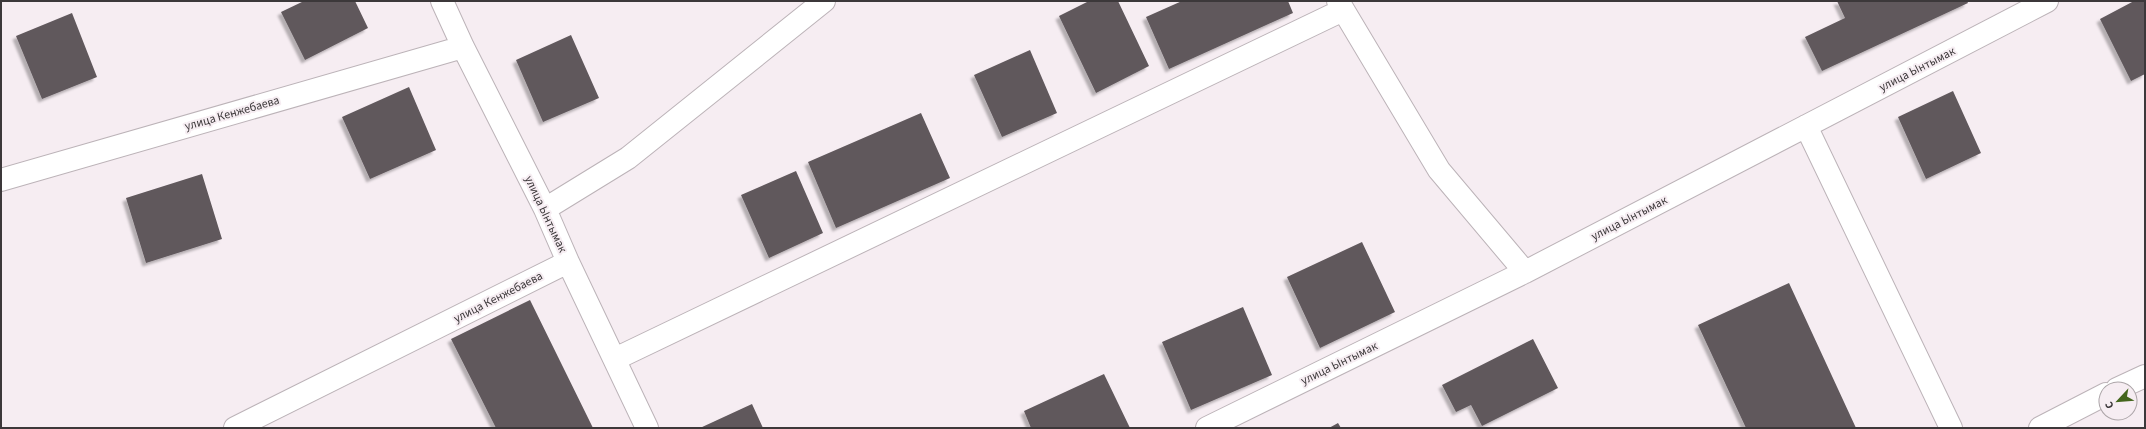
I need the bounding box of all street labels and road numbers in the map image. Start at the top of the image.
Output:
street label: улица Ынтымак [1876,43,1958,96]
street label: улица Кенжебаева [183,92,282,135]
street label: улица Ынтымак [520,173,571,256]
street label: улица Ынтымак [1588,192,1670,245]
street label: улица Кенжебаева [451,268,546,327]
street label: улица Ынтымак [1298,338,1380,389]

